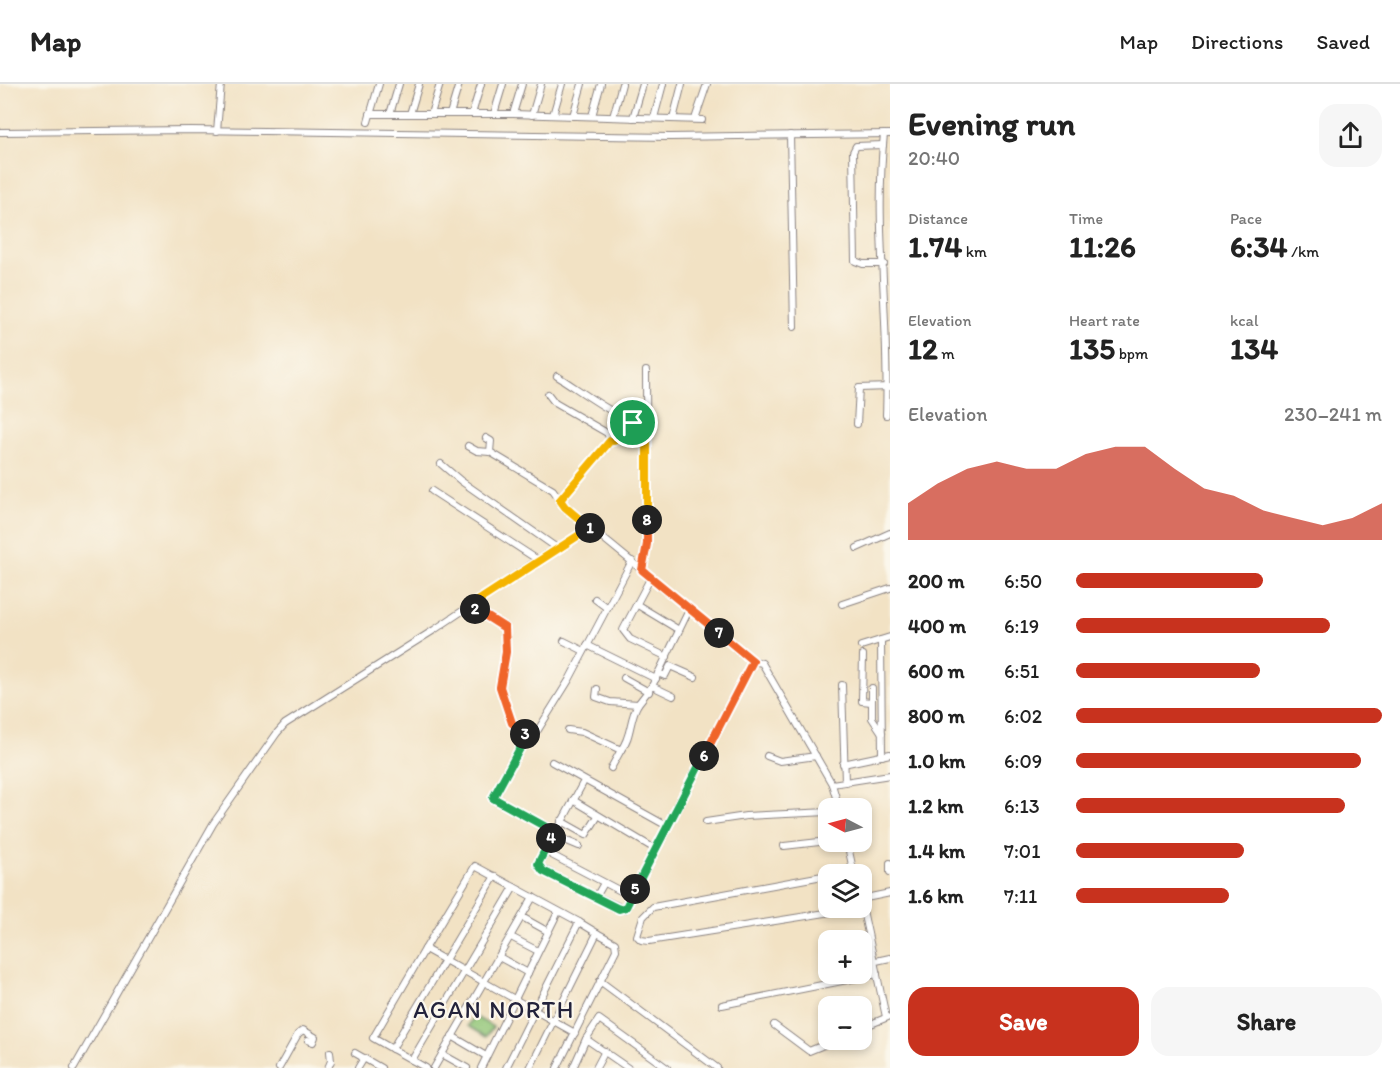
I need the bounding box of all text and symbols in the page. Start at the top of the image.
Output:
text: Map [30,24,81,58]
text: Map [1120,29,1158,54]
text: Directions [1191,29,1283,54]
text: Saved [1316,29,1370,54]
text: Evening run [908,104,1075,143]
button: share [1319,104,1382,167]
text: 20:40 [908,146,960,170]
text: Distance [908,209,968,228]
text: Time [1069,209,1103,228]
text: Pace [1230,209,1262,228]
text: 1.74 [908,228,962,265]
text: 11:26 [1069,228,1136,265]
text: 6:34 [1230,228,1288,265]
text: km [962,242,987,261]
text: /km [1288,242,1319,261]
text: Elevation [908,311,972,330]
text: Heart rate [1069,311,1140,330]
text: kcal [1230,311,1258,330]
text: 12 [908,330,938,367]
text: 135 [1069,330,1115,367]
text: 134 [1230,330,1278,367]
text: m [938,344,955,363]
text: bpm [1115,344,1148,363]
pin [607,397,658,448]
text: Elevation [908,402,987,426]
text: 230–241 m [1284,402,1382,426]
icon: arrive [616,406,649,439]
pin: 8 [632,505,662,535]
text: 8 [643,510,651,529]
pin: 1 [575,513,605,543]
text: 1 [586,518,594,537]
text: 200 m [908,569,964,593]
text: 6:50 [1004,569,1042,593]
pin: 2 [460,594,490,624]
text: 2 [471,599,479,618]
text: 400 m [908,614,966,638]
text: 6:19 [1004,614,1039,638]
pin: 7 [704,618,734,648]
text: 7 [715,623,723,642]
text: 600 m [908,659,965,683]
text: 6:51 [1004,659,1039,683]
text: 800 m [908,704,965,728]
text: 6:02 [1004,704,1042,728]
pin: 3 [510,719,540,749]
text: 3 [521,724,529,743]
pin: 6 [689,741,719,771]
text: 6 [700,746,708,765]
text: 1.0 km [908,749,965,773]
text: 6:09 [1004,749,1042,773]
text: 1.2 km [908,794,964,818]
text: 6:13 [1004,794,1040,818]
north arrow [818,798,872,852]
map controls [818,798,872,1050]
pin: 4 [536,823,566,853]
text: 4 [546,828,556,847]
text: 1.4 km [908,839,965,863]
text: 7:01 [1004,839,1040,863]
button: layers [818,864,872,918]
pin: 5 [620,874,650,904]
text: 5 [631,879,639,898]
text: 1.6 km [908,884,964,908]
text: 7:11 [1004,884,1037,908]
button: + [818,930,872,984]
button: Save [908,987,1139,1056]
button: Share [1151,987,1382,1056]
district label: AGAN NORTH [413,995,575,1024]
button: − [818,996,872,1050]

